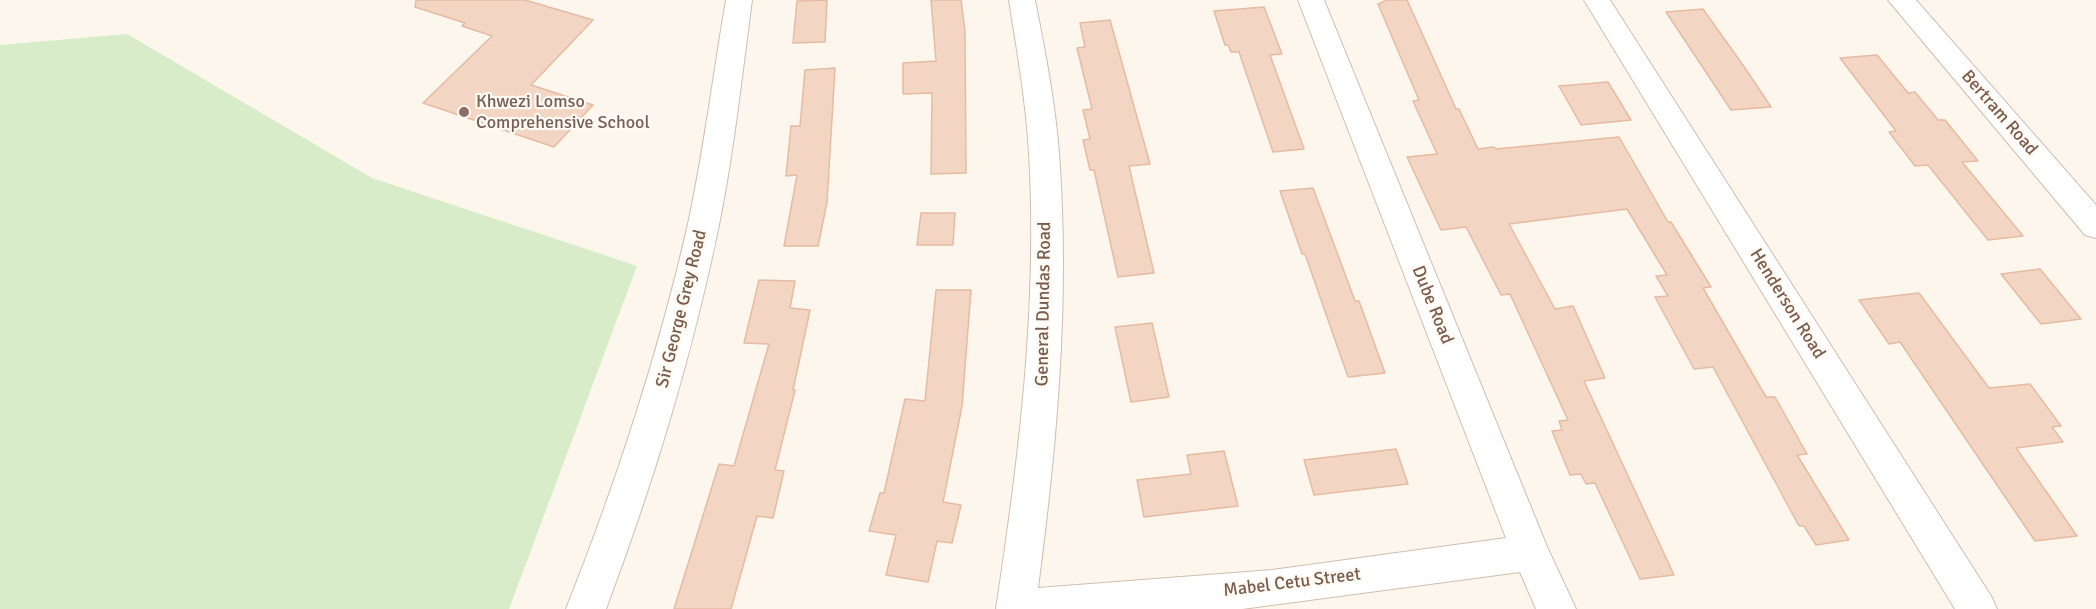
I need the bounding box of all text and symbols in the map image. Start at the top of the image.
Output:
street label: Bertram Road [1956,66,2042,160]
place label: Khwezi Lomso Comprehensive School [476,91,650,134]
marker: Khwezi Lomso Comprehensive School [457,105,471,119]
street label: General Dundas Road [1032,222,1056,386]
street label: Sir George Grey Road [652,228,712,390]
street label: Henderson Road [1745,245,1829,363]
street label: Dube Road [1407,263,1457,347]
street label: Mabel Cetu Street [1222,564,1362,602]

